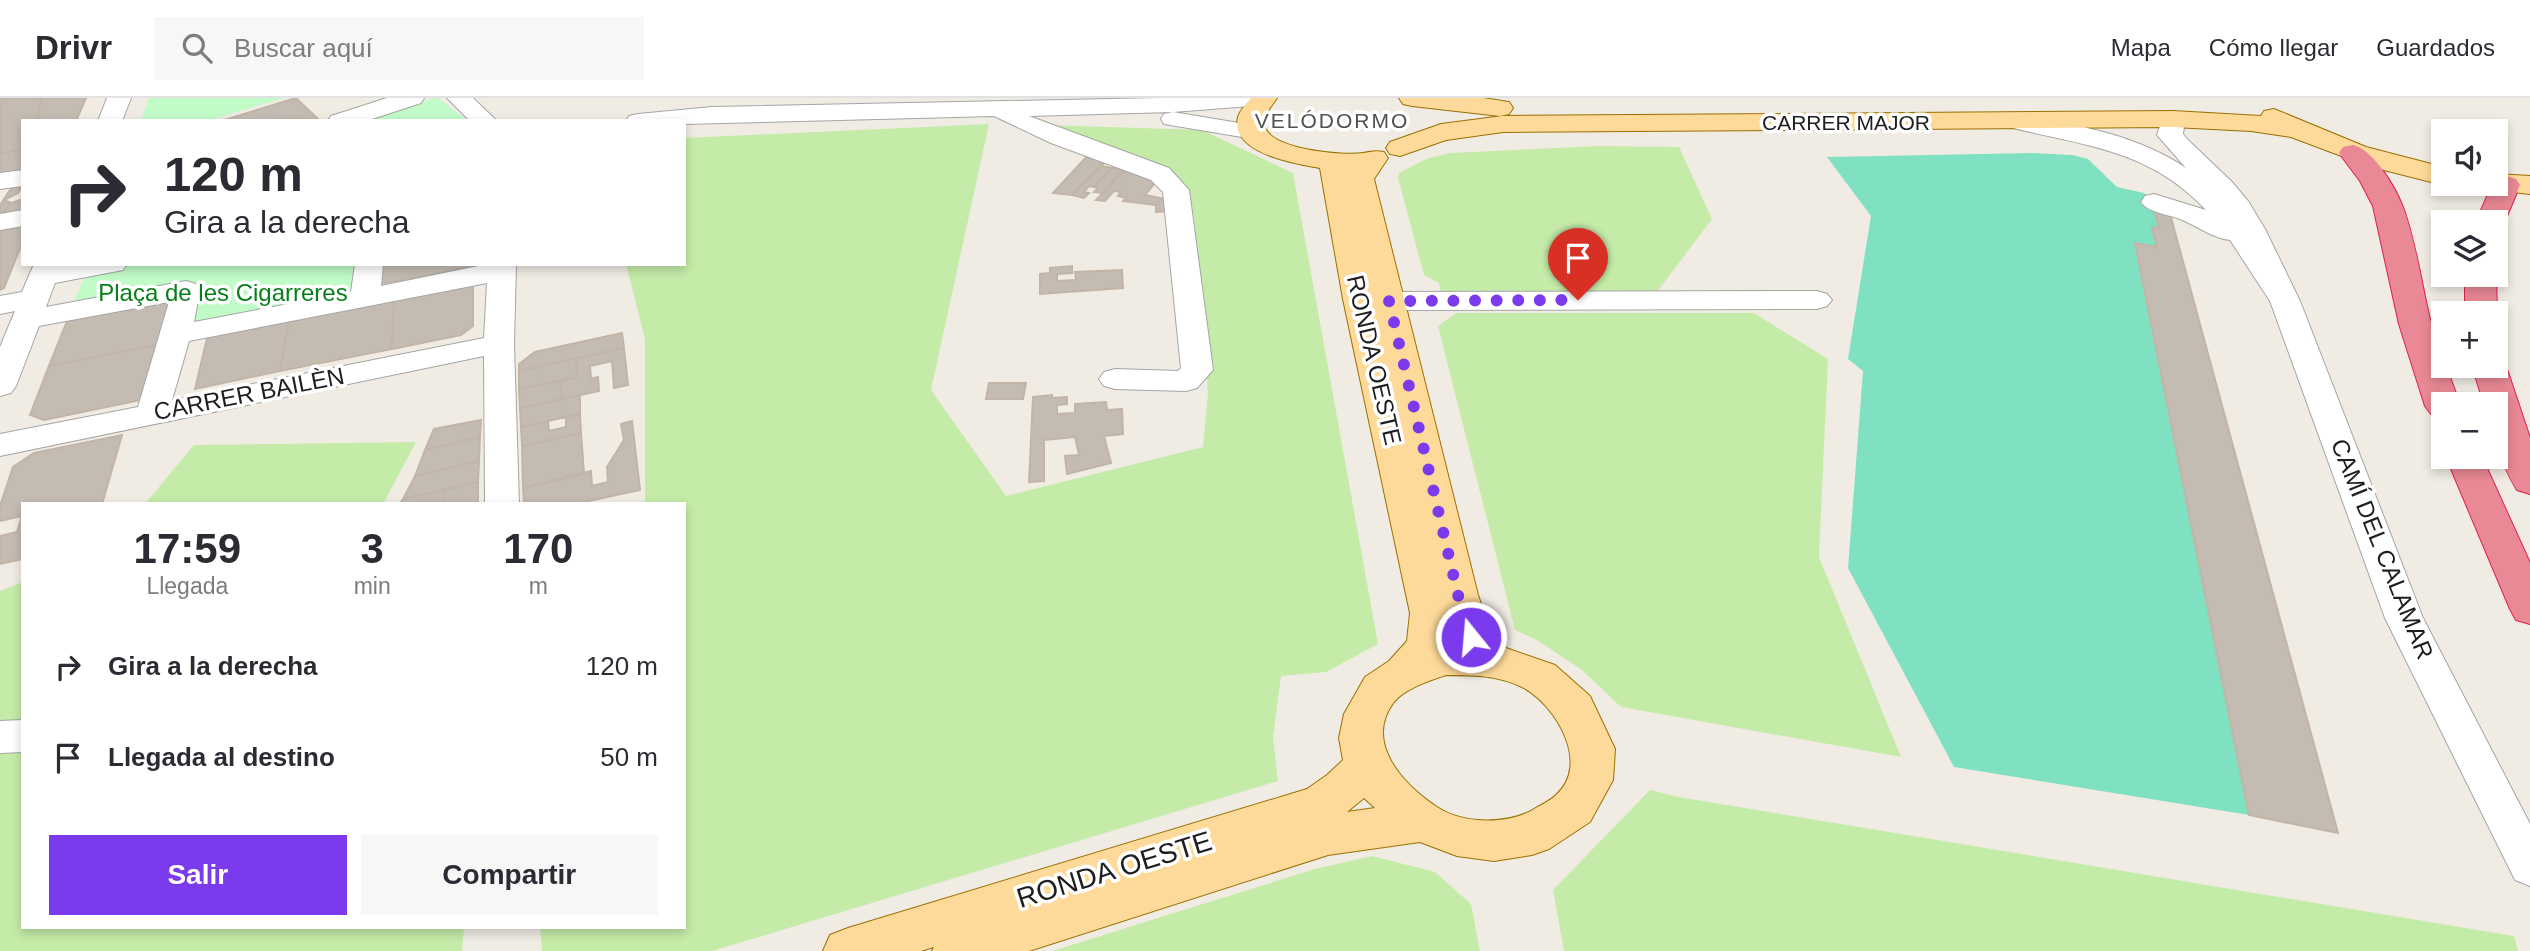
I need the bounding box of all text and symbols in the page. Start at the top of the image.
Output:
search box [154,17,644,80]
text: Drivr [35,29,112,66]
icon: search [178,29,216,67]
text: Buscar aquí [234,33,373,63]
text: Mapa [2111,34,2171,61]
text: Cómo llegar [2209,34,2338,61]
text: Guardados [2376,34,2495,61]
district label: VELÓDORMO [1255,109,1409,132]
street label: CARRER MAJOR [1762,111,1930,134]
map controls [2431,119,2508,469]
button: sound [2431,119,2508,196]
icon: right [49,147,140,238]
text: 120 m [164,147,303,201]
text: Gira a la derecha [164,204,409,240]
button: layers [2431,210,2508,287]
pin [1548,228,1608,300]
icon: arrive [1559,239,1597,277]
street label: RONDA OESTE [1342,272,1407,447]
park label: Plaça de les Cigarreres [98,279,348,306]
button: + [2431,301,2508,378]
street label: CARRER BAILÈN [151,362,346,425]
button: − [2431,392,2508,469]
street label: CAMÍ DEL CALAMAR [2326,435,2439,663]
text: 17:59 [134,525,241,572]
text: 3 [360,525,384,572]
text: 170 [503,525,573,572]
text: Llegada [146,573,228,599]
text: min [354,573,391,599]
text: m [529,573,548,599]
position arrow [1434,600,1508,674]
icon: right [49,648,87,686]
text: Gira a la derecha [108,651,318,681]
text: 120 m [586,651,658,681]
icon: arrive [49,739,87,777]
text: Llegada al destino [108,742,335,772]
text: 50 m [600,742,658,772]
street label: RONDA OESTE [1013,825,1215,914]
button: Salir [49,835,347,915]
button: Compartir [361,835,658,915]

